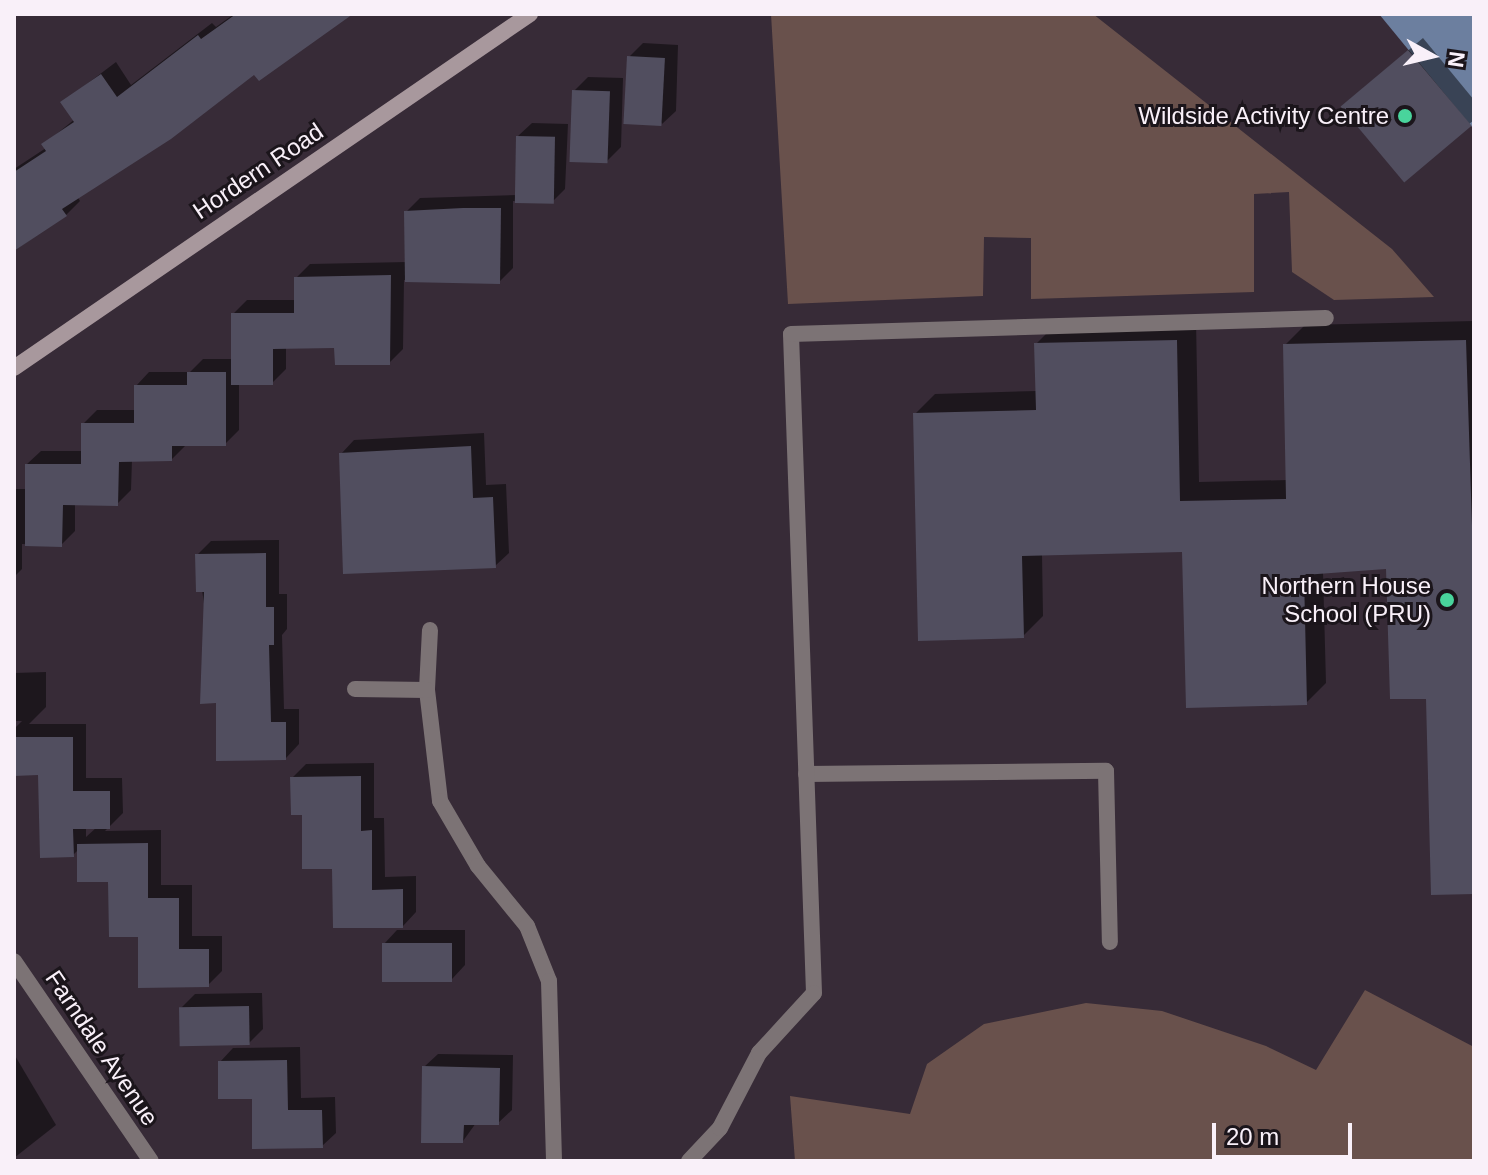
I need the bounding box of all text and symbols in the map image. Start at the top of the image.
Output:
north arrow [1392,16,1472,96]
text: N [1443,50,1470,69]
place label: Wildside Activity Centre [1137,102,1389,130]
marker: Wildside Activity Centre [1396,107,1414,125]
street label: Hordern Road [187,117,329,225]
place label: Northern House School (PRU) [1262,572,1431,628]
marker: Northern House School (PRU) [1438,591,1456,609]
street label: Farndale Avenue [39,964,165,1132]
scale bar [1216,1107,1356,1157]
text: 20 m [1226,1123,1279,1150]

